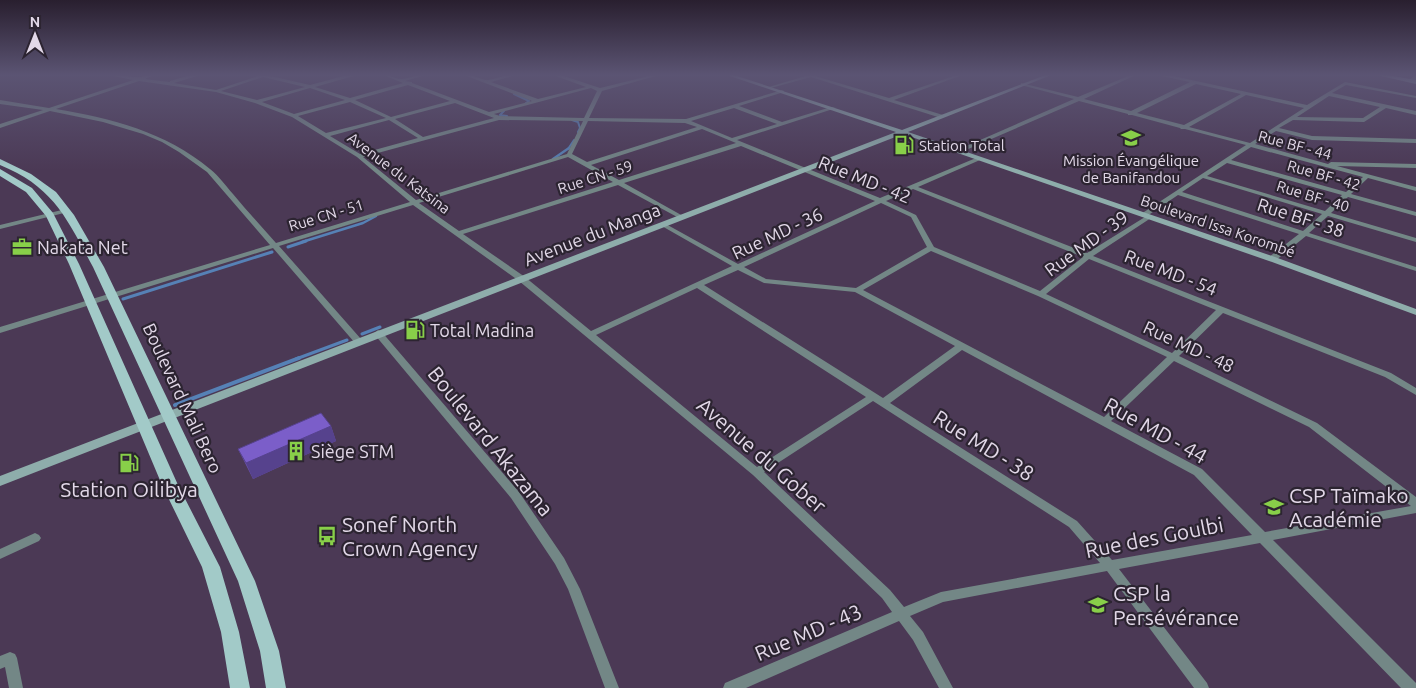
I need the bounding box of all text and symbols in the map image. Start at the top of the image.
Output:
north arrow [10,10,60,60]
text: N [30,14,40,30]
school or university icon: Mission Évangélique de Banifandou [1120,127,1142,149]
street label: Rue BF - 44 [1256,127,1334,163]
street label: Avenue du Katsina [344,129,454,217]
fuel station icon: Station Total [893,134,915,156]
place label: Station Total [919,137,1005,154]
street label: Rue MD - 42 [816,151,914,207]
place label: Mission Évangélique de Banifandou [1063,152,1199,186]
street label: Rue BF - 42 [1286,156,1362,194]
street label: Rue CN - 59 [555,157,635,197]
street label: Rue BF - 40 [1275,177,1351,215]
street label: Boulevard Issa Korombé [1139,192,1297,260]
street label: Rue BF - 38 [1255,194,1347,240]
street label: Rue CN - 51 [286,196,366,234]
street label: Avenue du Manga [521,199,663,269]
street label: Rue MD - 36 [729,203,825,263]
street label: Rue MD - 39 [1041,206,1131,280]
office icon: Nakata Net [11,236,33,258]
place label: Nakata Net [37,237,128,257]
street label: Rue MD - 54 [1122,245,1220,299]
street label: Rue MD - 48 [1141,316,1237,376]
fuel station icon: Total Madina [404,319,426,341]
street label: Boulevard Mali Bero [139,320,227,476]
place label: Total Madina [430,320,534,340]
street label: Boulevard Akazama [423,362,559,520]
street label: Rue MD - 44 [1100,392,1212,468]
street label: Avenue du Gober [693,393,831,517]
street label: Rue MD - 38 [929,405,1039,485]
building icon: Siège STM [285,440,307,462]
place label: Siège STM [311,441,394,461]
fuel station icon: Station Oilibya [118,452,140,474]
place label: Station Oilibya [60,477,198,501]
place label: CSP Taïmako Académie [1289,483,1409,531]
school or university icon: CSP Taïmako Académie [1263,496,1285,518]
place label: Sonef North Crown Agency [342,512,478,560]
street label: Rue des Goulbi [1083,512,1225,562]
bus stop icon: Sonef North Crown Agency [316,525,338,547]
place label: CSP la Persévérance [1113,581,1239,629]
school or university icon: CSP la Persévérance [1087,594,1109,616]
street label: Rue MD - 43 [751,599,865,665]

